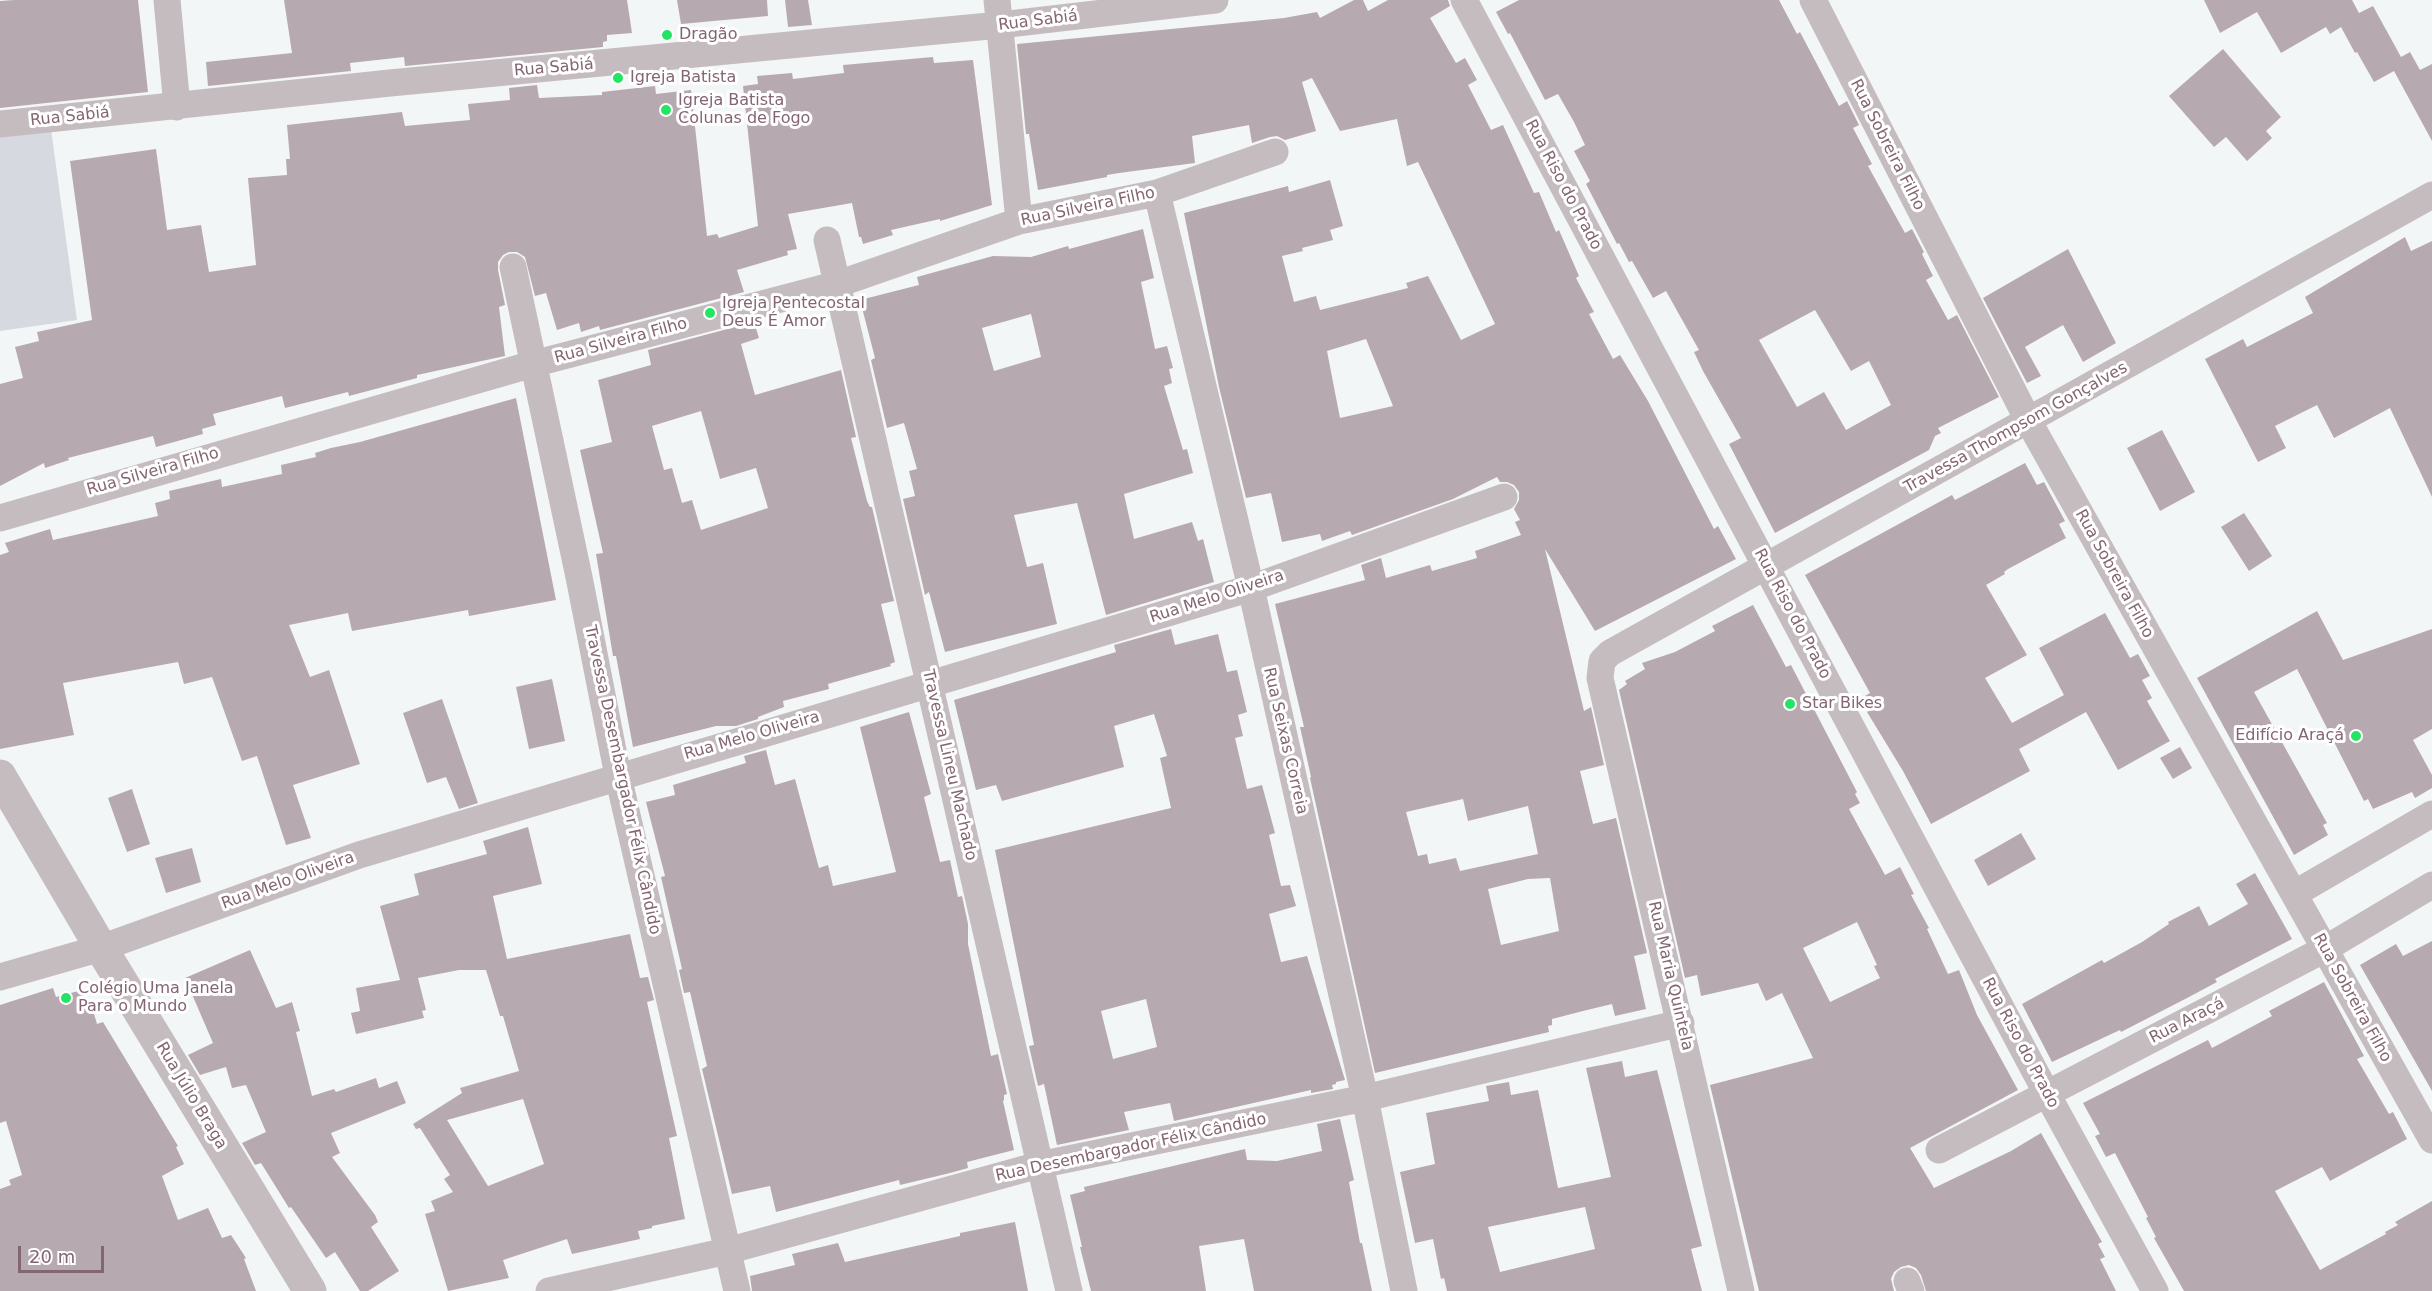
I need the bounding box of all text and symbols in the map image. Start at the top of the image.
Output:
street label: Rua Sabiá [997,7,1079,35]
place label: Dragão [679,25,737,45]
marker: Dragão [660,28,674,42]
street label: Rua Sabiá [513,55,595,81]
place label: Igreja Batista [630,68,736,88]
marker: Igreja Batista [611,71,625,85]
street label: Rua Sobreira Filho [1846,76,1928,214]
place label: Igreja Batista Colunas de Fogo [678,91,810,129]
street label: Rua Sabiá [29,103,111,131]
marker: Igreja Batista Colunas de Fogo [659,103,673,117]
street label: Rua Riso do Prado [1521,117,1605,253]
street label: Rua Silveira Filho [1019,183,1157,231]
place label: Igreja Pentecostal Deus É Amor [722,294,865,332]
marker: Igreja Pentecostal Deus É Amor [703,306,717,320]
street label: Rua Silveira Filho [553,314,689,368]
street label: Travessa Thompsom Gonçalves [1901,359,2131,497]
street label: Rua Silveira Filho [85,444,221,500]
street label: Rua Sobreira Filho [2071,506,2157,642]
street label: Rua Riso do Prado [1750,546,1834,682]
street label: Rua Melo Oliveira [1147,566,1287,628]
street label: Travessa Desembargador Félix Cândido [580,624,664,936]
street label: Rua Seixas Correia [1259,666,1311,816]
street label: Travessa Lineu Machado [918,668,980,862]
place label: Star Bikes [1802,694,1882,714]
marker: Star Bikes [1783,697,1797,711]
street label: Rua Melo Oliveira [682,707,822,765]
place label: Edifício Araçá [2235,726,2344,746]
marker: Edifício Araçá [2349,729,2363,743]
street label: Rua Melo Oliveira [219,848,357,914]
street label: Rua Maria Quintela [1643,899,1697,1053]
street label: Rua Sobreira Filho [2309,930,2395,1066]
street label: Rua Riso do Prado [1978,975,2062,1111]
place label: Colégio Uma Janela Para o Mundo [78,979,234,1017]
marker: Colégio Uma Janela Para o Mundo [59,991,73,1005]
street label: Rua Araçá [2146,994,2228,1048]
street label: Rua Júlio Braga [152,1039,230,1153]
street label: Rua Desembargador Félix Cândido [994,1110,1268,1186]
scale bar [21,1234,106,1272]
text: 20 m [29,1246,75,1267]

